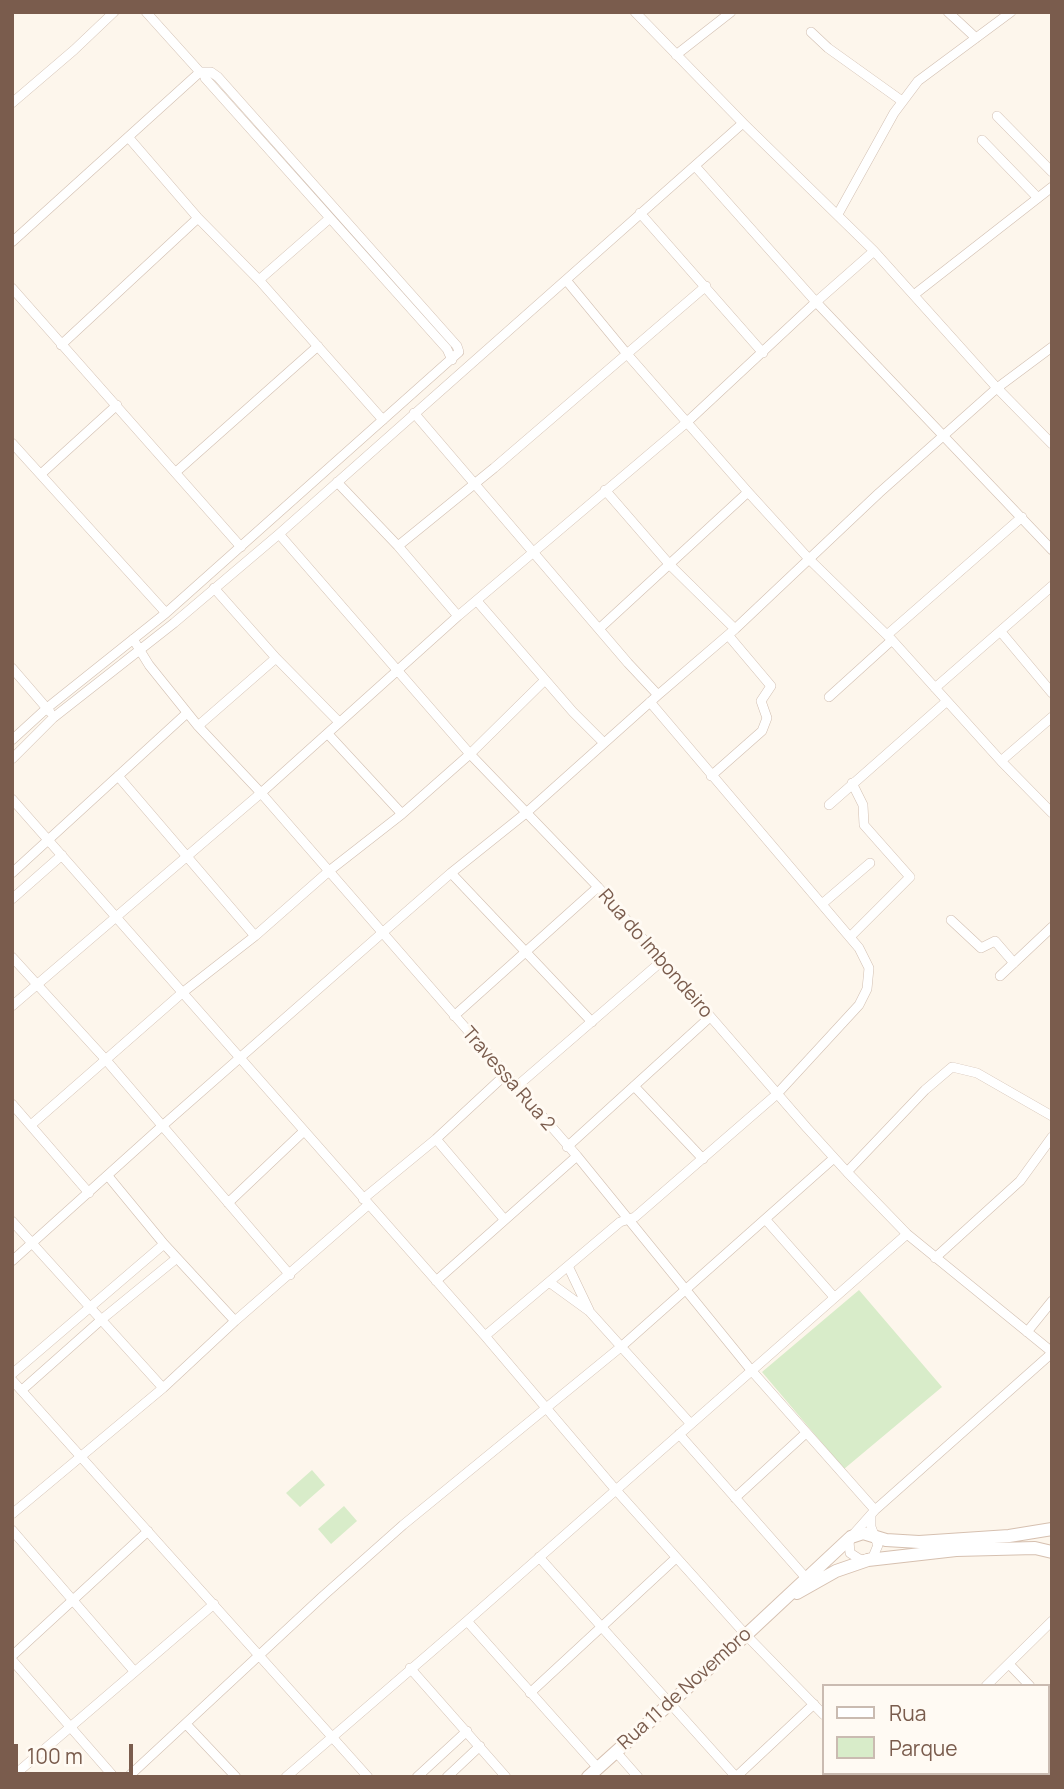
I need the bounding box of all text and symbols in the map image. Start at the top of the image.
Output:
street label: Rua do Imbondeiro [593,885,717,1023]
street label: Travessa Rua 2 [457,1022,559,1136]
street label: Rua 11 de Novembro [614,1623,756,1755]
legend [822,1684,1050,1775]
text: Rua [889,1699,926,1727]
scale bar [18,1730,136,1774]
text: Parque [889,1734,958,1762]
text: 100 m [27,1742,83,1770]

